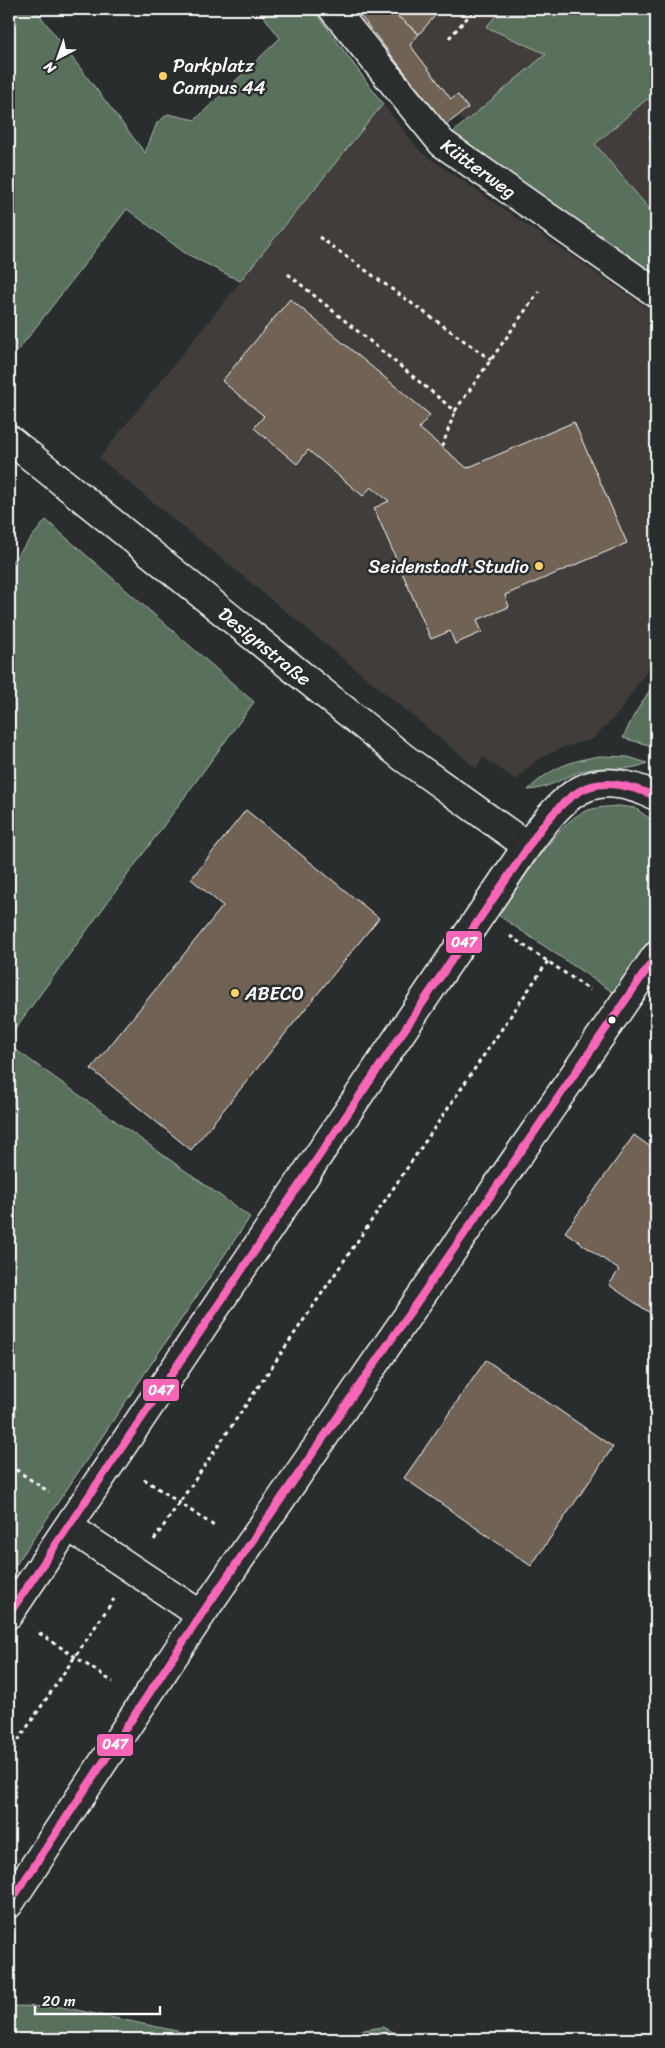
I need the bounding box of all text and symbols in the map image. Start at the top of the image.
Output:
north arrow [32,32,82,82]
place label: Parkplatz Campus 44 [173,49,266,104]
text: N [38,55,62,81]
marker: Parkplatz Campus 44 [157,70,169,82]
street label: Kütterweg [434,129,524,207]
place label: Seidenstadt.Studio [368,550,529,583]
marker: Seidenstadt.Studio [533,560,545,572]
street label: Designstraße [211,598,319,695]
line badge: 047 [445,930,483,954]
text: 047 [451,930,478,955]
place label: ABECO [244,977,304,1010]
marker: ABECO [229,987,241,999]
unlabelled marker [607,1015,617,1025]
line badge: 047 [142,1378,180,1402]
text: 047 [148,1378,175,1403]
text: 047 [102,1732,129,1757]
line badge: 047 [96,1733,134,1757]
scale bar [35,1983,160,2015]
text: 20 m [42,1988,76,2014]

